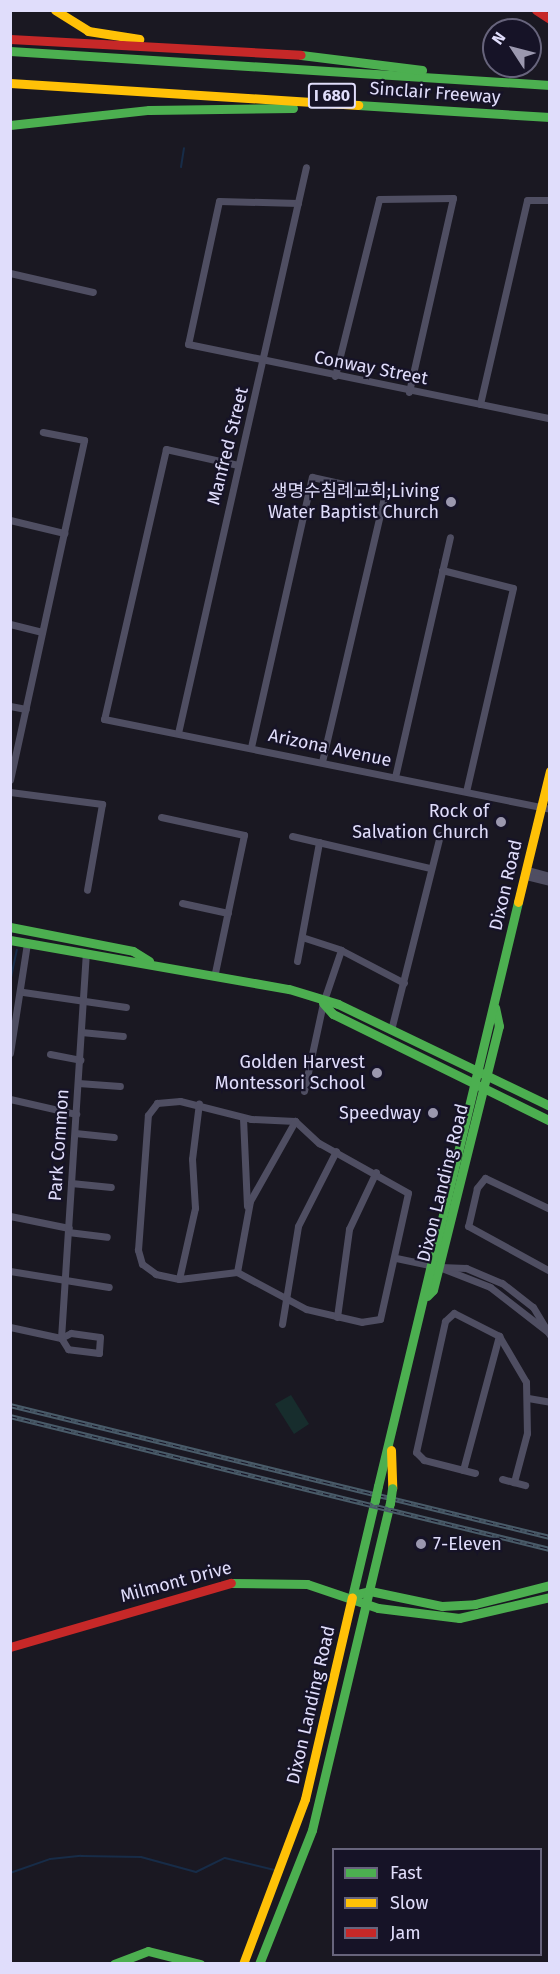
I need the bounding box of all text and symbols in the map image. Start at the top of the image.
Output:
north arrow [482,18,542,78]
text: N [488,28,509,48]
street label: Sinclair Freeway [369,78,501,108]
road number: I 680 [306,83,358,109]
street label: Conway Street [312,346,430,390]
street label: Manfred Street [203,385,253,507]
place label: 생명수침례교회;Living Water Baptist Church [268,481,439,524]
marker: 생명수침례교회;Living Water Baptist Church [444,495,458,509]
street label: Arizona Avenue [266,724,394,772]
place label: Rock of Salvation Church [352,801,489,844]
marker: Rock of Salvation Church [494,815,508,829]
street label: Dixon Road [485,837,527,933]
place label: Golden Harvest Montessori School [215,1052,365,1094]
marker: Golden Harvest Montessori School [370,1066,384,1080]
street label: Park Common [44,1088,74,1202]
place label: Speedway [339,1102,421,1124]
street label: Dixon Landing Road [413,1102,473,1264]
marker: Speedway [426,1106,440,1120]
place label: 7-Eleven [433,1533,502,1555]
marker: 7-Eleven [414,1537,428,1551]
street label: Milmont Drive [118,1557,234,1607]
street label: Dixon Landing Road [282,1624,340,1786]
legend [332,1848,542,1956]
text: Fast [390,1862,422,1884]
text: Slow [390,1892,428,1914]
text: Jam [390,1922,421,1944]

